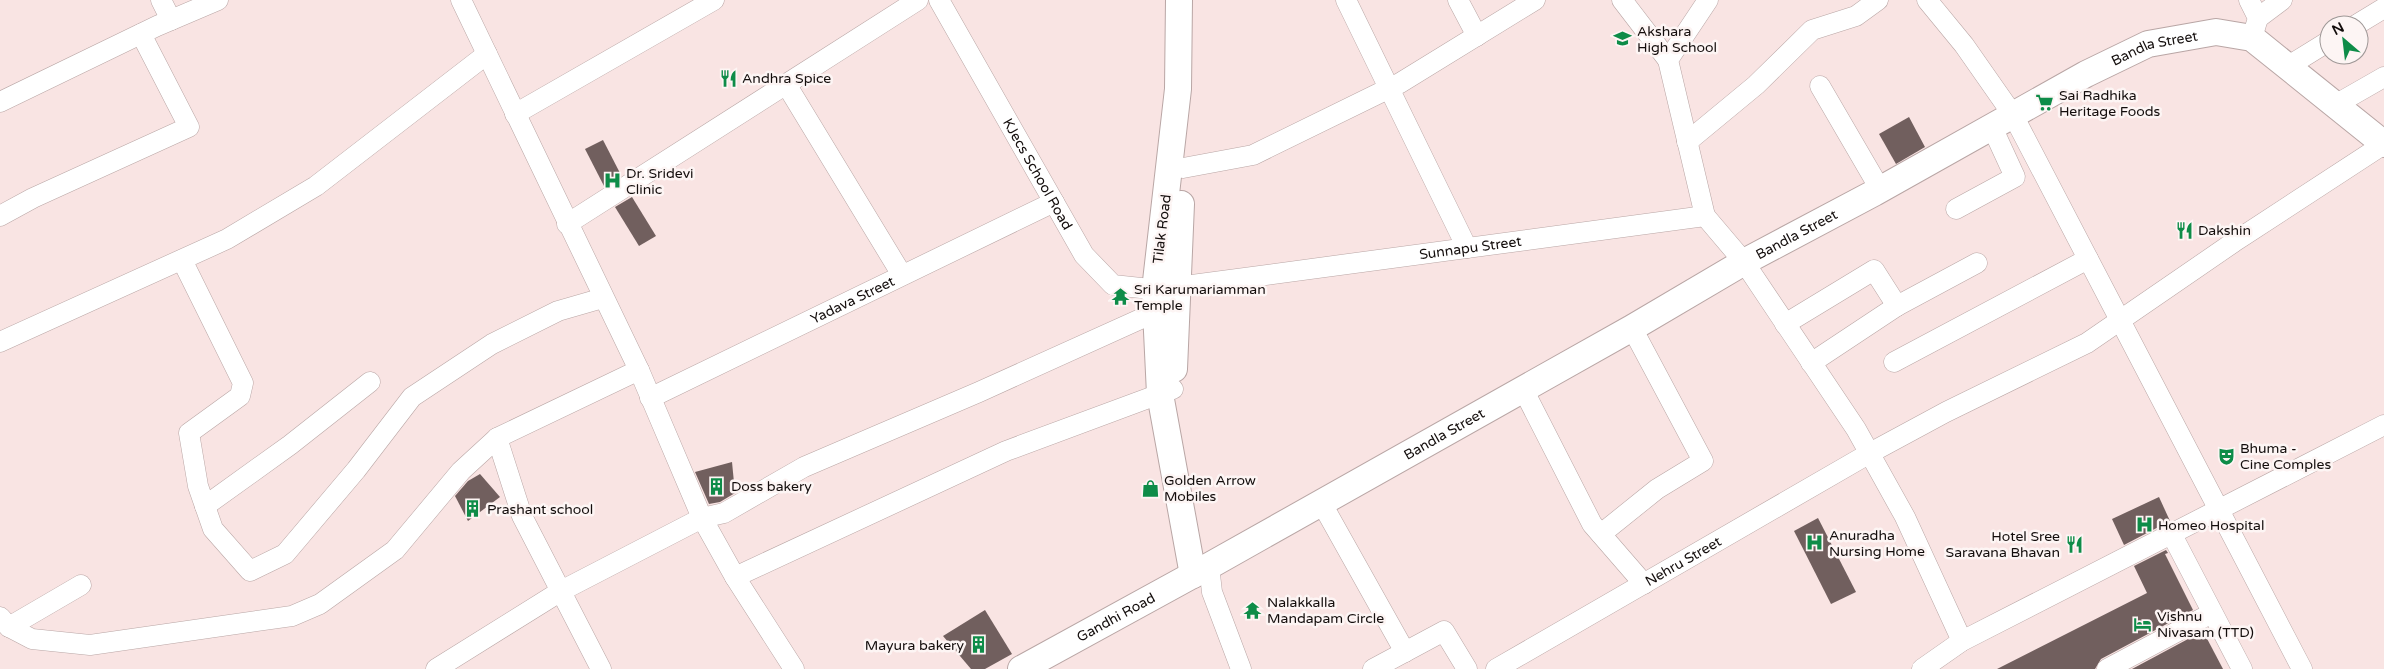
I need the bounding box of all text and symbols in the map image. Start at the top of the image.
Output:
north arrow [2319,15,2369,65]
text: N [2329,19,2347,39]
place label: Akshara High School [1637,23,1717,56]
street label: Bandla Street [2108,27,2199,69]
school or university icon: Akshara High School [1613,29,1633,49]
restaurant icon: Andhra Spice [718,68,738,88]
place label: Andhra Spice [742,70,831,87]
place label: Sai Radhika Heritage Foods [2059,87,2161,120]
supermarket icon: Sai Radhika Heritage Foods [2035,93,2055,113]
street label: KJecs School Road [999,115,1076,233]
place label: Dr. Sridevi Clinic [626,165,694,198]
hospital icon: Dr. Sridevi Clinic [602,171,622,191]
street label: Tilak Road [1149,193,1175,265]
street label: Bandla Street [1753,205,1841,263]
restaurant icon: Dakshin [2174,220,2194,240]
place label: Dakshin [2198,222,2251,239]
street label: Sunnapu Street [1418,232,1523,263]
street label: Yadava Street [808,272,898,327]
place label: Sri Karumariamman Temple [1134,281,1266,314]
temple icon: Sri Karumariamman Temple [1110,287,1130,307]
street label: Bandla Street [1401,404,1488,463]
place label: Bhuma - Cine Comples [2240,440,2331,473]
theatre icon: Bhuma - Cine Comples [2216,446,2236,466]
place label: Golden Arrow Mobiles [1164,472,1256,505]
building icon: Doss bakery [707,476,727,496]
place label: Doss bakery [731,478,812,495]
shop icon: Golden Arrow Mobiles [1140,478,1160,498]
building icon: Prashant school [463,499,483,519]
place label: Prashant school [487,501,593,518]
hospital icon: Homeo Hospital [2134,515,2154,535]
place label: Homeo Hospital [2158,517,2264,534]
place label: Anuradha Nursing Home [1829,527,1925,560]
place label: Hotel Sree Saravana Bhavan [1946,528,2060,561]
street label: Nehru Street [1642,532,1725,590]
hospital icon: Anuradha Nursing Home [1805,533,1825,553]
restaurant icon: Hotel Sree Saravana Bhavan [2064,534,2084,554]
street label: Gandhi Road [1074,589,1158,645]
place label: Nalakkalla Mandapam Circle [1267,594,1384,627]
temple icon: Nalakkalla Mandapam Circle [1243,600,1263,620]
place label: Vishnu Nivasam (TTD) [2157,608,2254,641]
hotel icon: Vishnu Nivasam (TTD) [2133,614,2153,634]
building icon: Mayura bakery [968,635,988,655]
place label: Mayura bakery [865,637,964,654]

